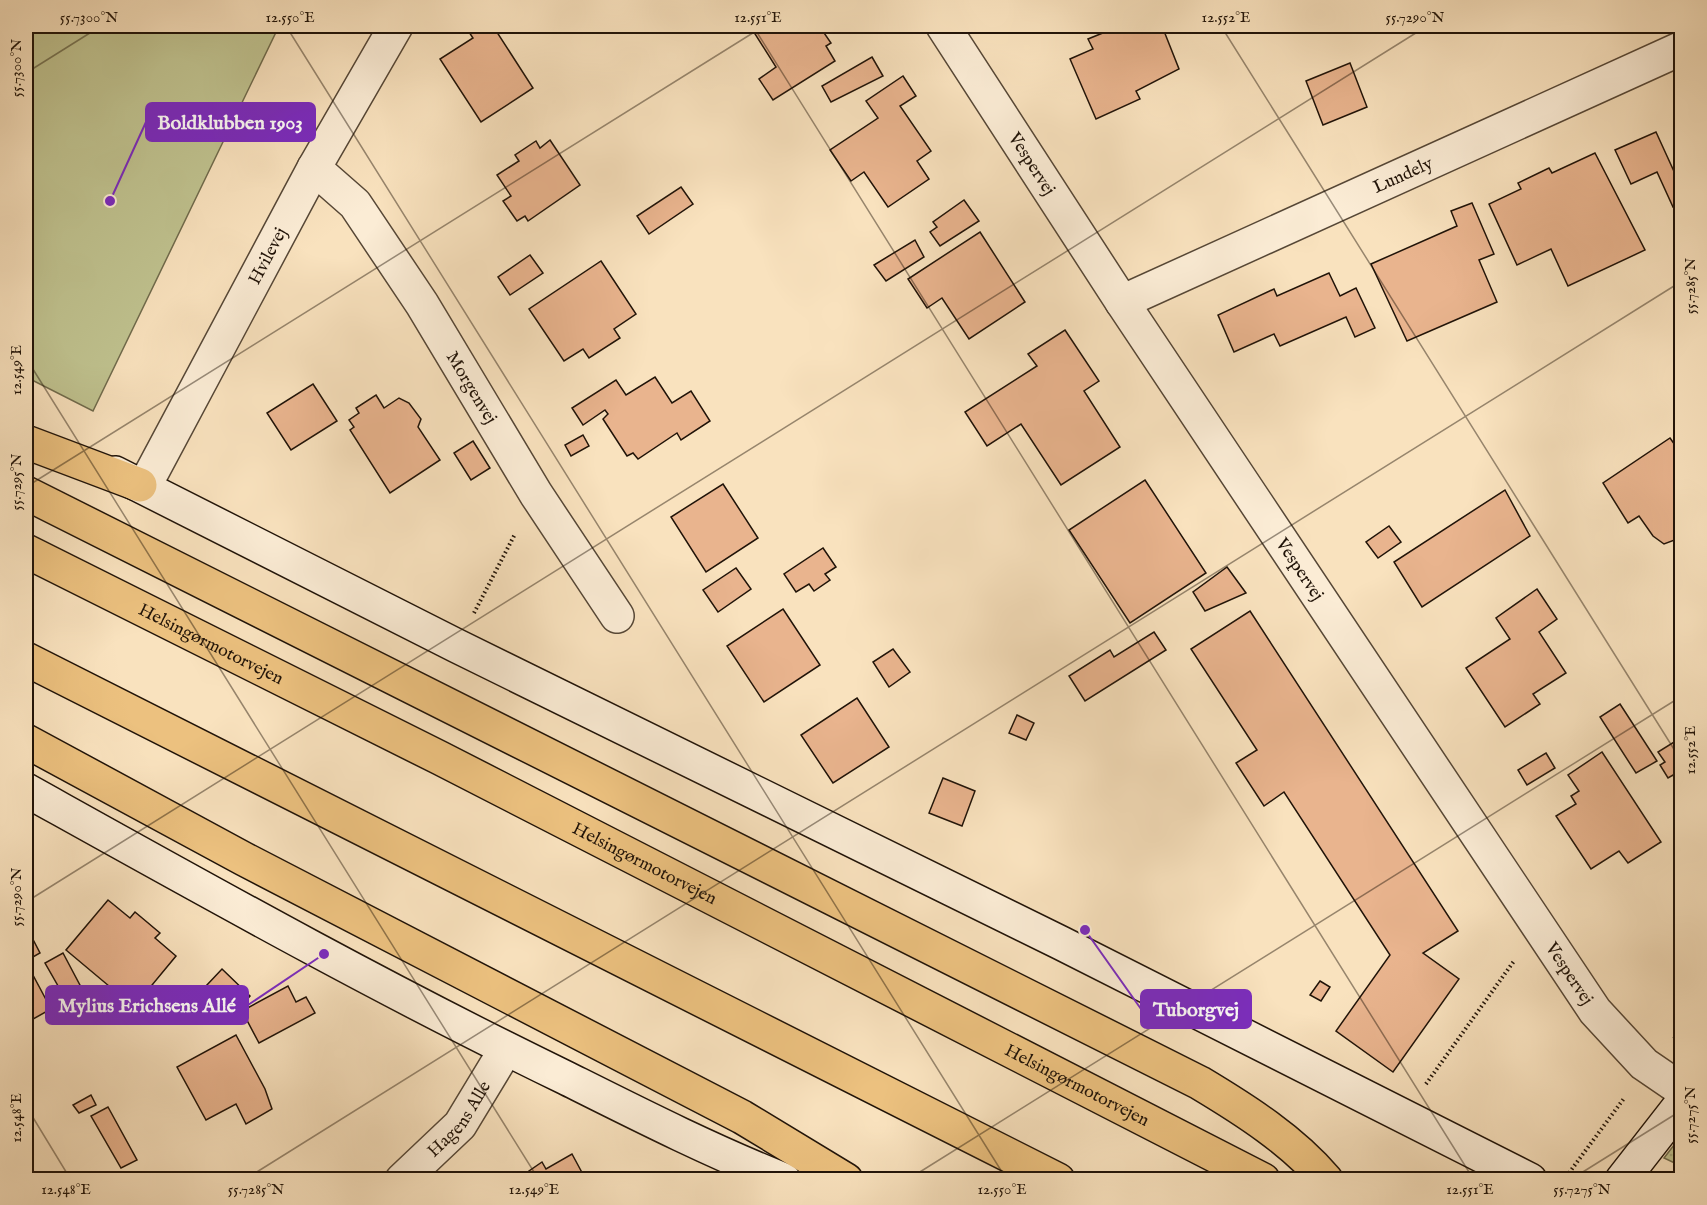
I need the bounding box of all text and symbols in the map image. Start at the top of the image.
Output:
text: 55.7300°N [60,8,118,27]
text: 12.550°E [265,8,315,27]
text: 12.551°E [734,8,782,27]
text: 12.552°E [1202,8,1250,27]
text: 55.7290°N [1386,8,1445,27]
text: 55.7300°N [7,39,26,97]
callout: Boldklubben 1903 [146,103,315,141]
text: Boldklubben 1903 [157,111,303,136]
street label: Vespervej [1002,128,1060,200]
street label: Lundely [1370,153,1437,200]
street label: Hvilevej [244,224,293,289]
text: 55.7285°N [1681,258,1700,314]
text: 12.549°E [7,345,26,395]
street label: Morgenvej [440,347,501,429]
text: 55.7295°N [7,453,26,511]
street label: Vespervej [1269,533,1328,606]
street label: Helsingørmotorvejen [134,599,287,691]
text: 12.552°E [1681,726,1700,774]
street label: Helsingørmotorvejen [568,818,721,911]
text: 55.7290°N [7,867,26,927]
street label: Vespervej [1539,938,1598,1010]
callout: Mylius Erichsens Allé [46,986,248,1024]
callout: Tuborgvej [1141,990,1251,1028]
text: Mylius Erichsens Allé [58,994,237,1019]
text: Tuborgvej [1152,998,1239,1023]
street label: Helsingørmotorvejen [1000,1039,1153,1133]
street label: Hagens Alle [423,1077,497,1163]
text: 55.7275°N [1681,1086,1700,1144]
text: 12.548°E [7,1093,26,1143]
text: 12.548°E [41,1180,91,1199]
text: 55.7285°N [228,1180,284,1199]
text: 12.549°E [509,1180,559,1199]
text: 12.550°E [977,1180,1027,1199]
text: 12.551°E [1446,1180,1494,1199]
text: 55.7275°N [1553,1180,1611,1199]

